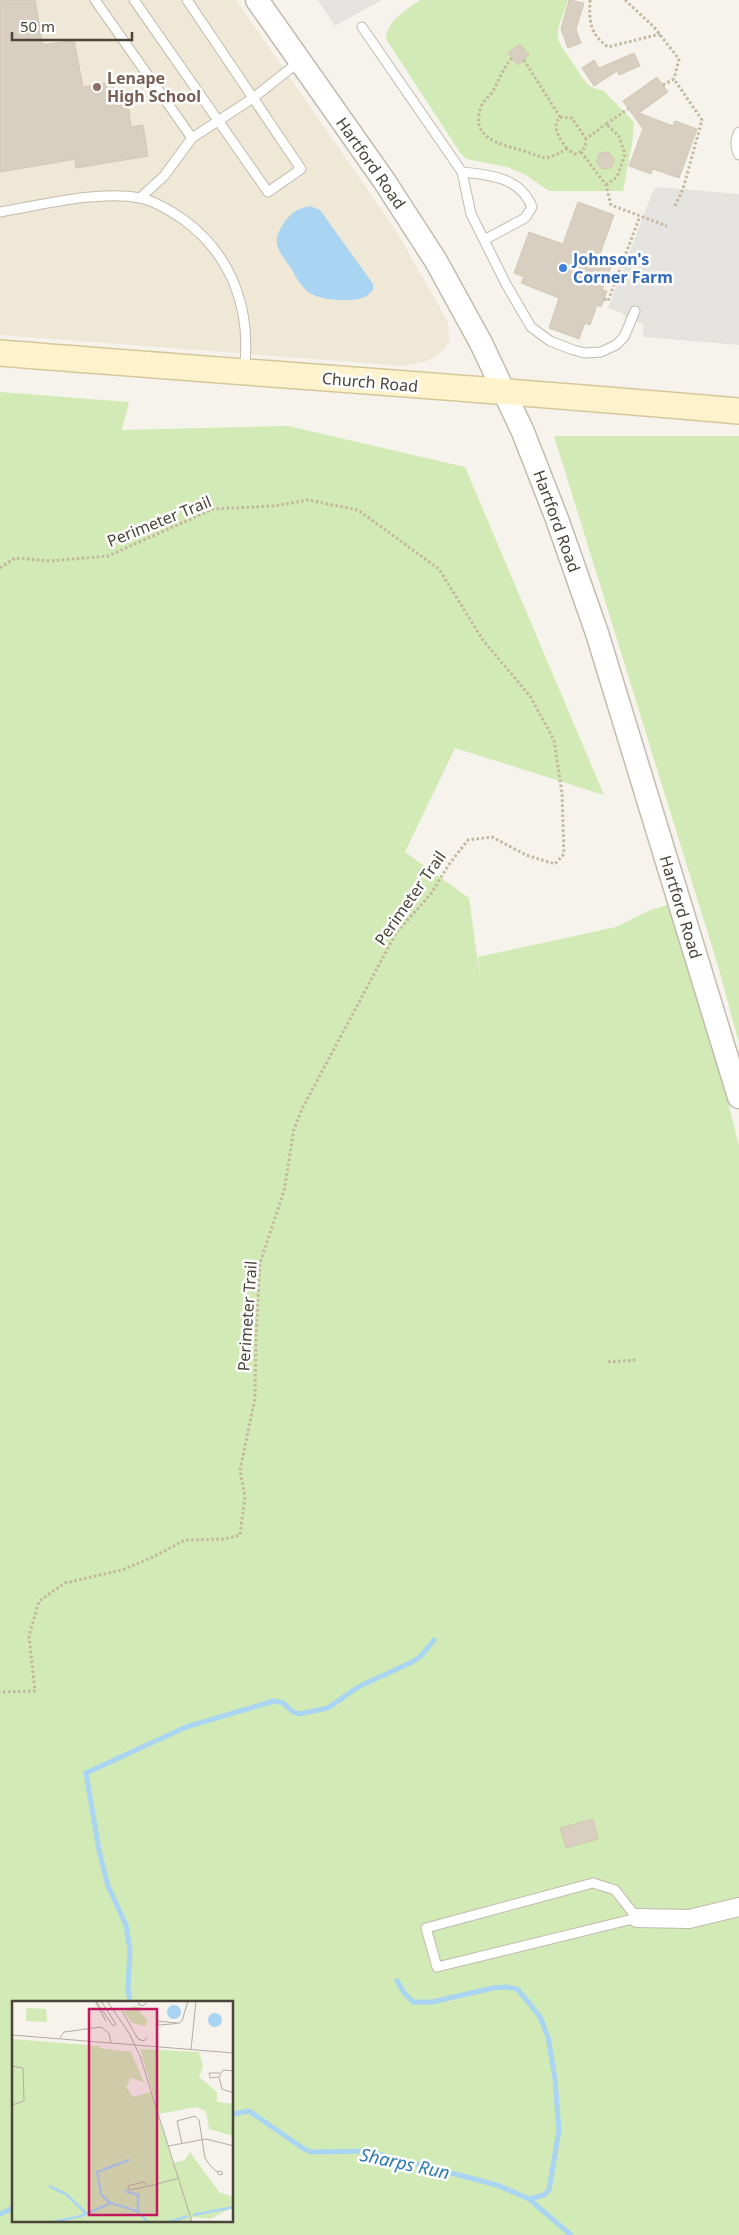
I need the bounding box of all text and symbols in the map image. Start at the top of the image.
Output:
scale bar [12,10,132,42]
text: 50 m [20,16,55,36]
place label: Lenape High School [107,67,201,107]
marker: Lenape High School [91,81,103,93]
street label: Hartford Road [331,113,411,213]
place label: Johnson's Corner Farm [571,248,673,288]
marker: Johnson's Corner Farm [557,262,569,274]
street label: Church Road [321,367,419,397]
street label: Hartford Road [528,467,586,575]
street label: Perimeter Trail [104,490,214,552]
street label: Perimeter Trail [369,846,451,950]
street label: Hartford Road [655,853,707,961]
street label: Perimeter Trail [232,1260,262,1372]
inset map [12,2001,234,2222]
water label: Sharps Run [358,2142,452,2184]

